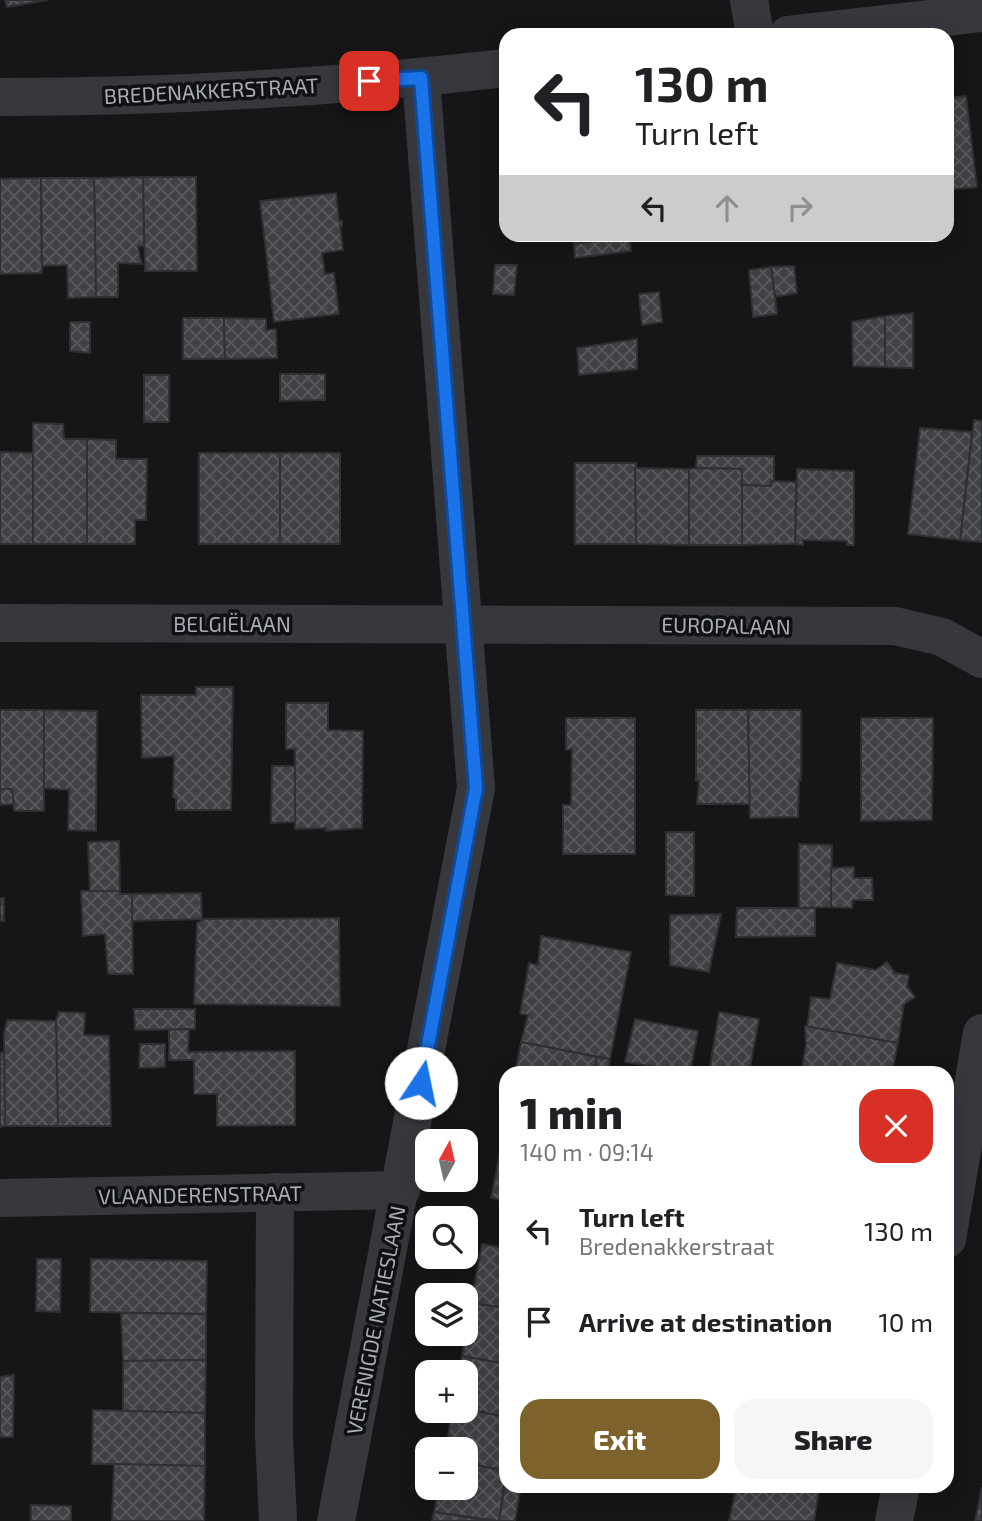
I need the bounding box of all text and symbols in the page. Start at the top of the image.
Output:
pin [339,51,399,111]
text: 130 m [635,53,769,112]
icon: left [520,56,611,147]
icon: arrive [350,62,388,100]
street label: BREDENAKKERSTRAAT [103,72,319,108]
text: Turn left [635,113,759,151]
icon: left [635,189,673,227]
icon: ahead [708,189,746,227]
icon: right [781,189,819,227]
street label: BELGIËLAAN [173,611,291,636]
street label: EUROPALAAN [661,611,791,639]
position arrow [384,1046,458,1120]
text: 1 min [520,1087,623,1137]
button: close [859,1089,933,1163]
north arrow [415,1129,478,1192]
map controls [415,1129,478,1500]
text: 140 m · 09:14 [520,1138,654,1166]
street label: VLAANDERENSTRAAT [98,1180,302,1208]
text: Turn left [579,1201,685,1232]
street label: VERENIGDE NATIESLAAN [341,1203,409,1437]
button: search [415,1206,478,1269]
icon: left [520,1212,558,1250]
text: 130 m [864,1215,933,1246]
text: Bredenakkerstraat [579,1232,774,1260]
button: layers [415,1283,478,1346]
icon: arrive [520,1303,558,1341]
text: Arrive at destination [579,1306,832,1337]
text: 10 m [878,1306,933,1337]
button: + [415,1360,478,1423]
button: Exit [520,1399,720,1479]
button: Share [734,1399,933,1479]
button: − [415,1437,478,1500]

